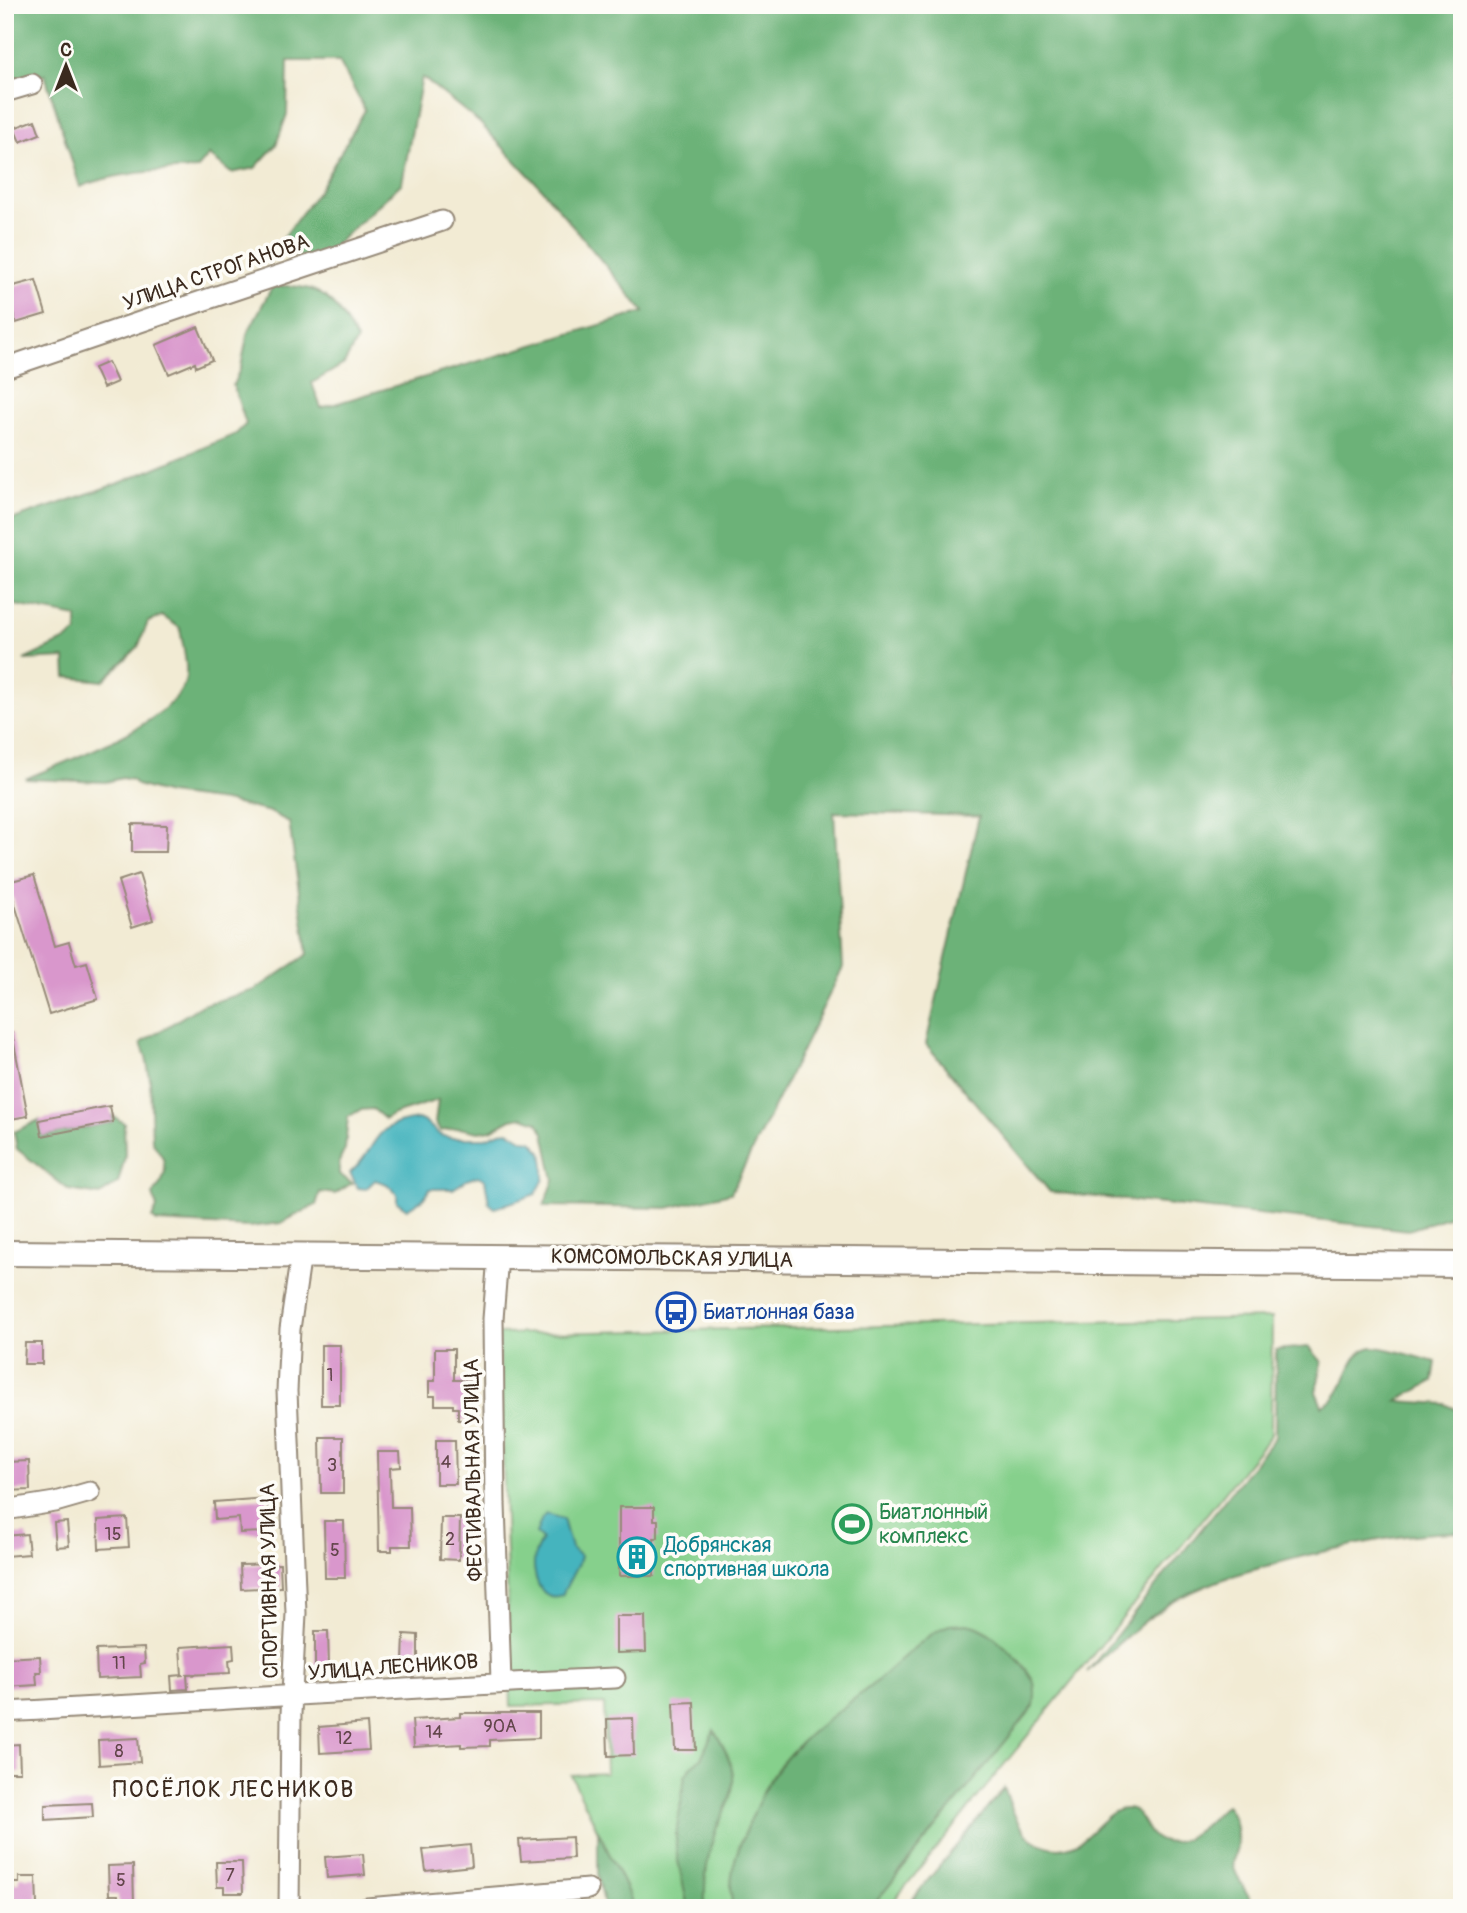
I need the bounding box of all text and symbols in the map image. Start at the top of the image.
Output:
north arrow [32,32,102,102]
text: С [60,38,72,62]
street label: УЛИЦА СТРОГАНОВА [120,228,313,317]
street label: КОМСОМОЛЬСКАЯ УЛИЦА [551,1243,793,1274]
bus stop icon: Биатлонная база [655,1291,697,1333]
place label: Биатлонная база [703,1299,854,1326]
street label: ФЕСТИВАЛЬНАЯ УЛИЦА [458,1358,489,1582]
house number: 1 [326,1364,334,1387]
house number: 4 [441,1451,452,1474]
house number: 3 [327,1454,337,1477]
street label: СПОРТИВНАЯ УЛИЦА [254,1483,285,1679]
place label: Биатлонный комплекс [879,1499,988,1550]
sports icon: Биатлонный комплекс [831,1503,873,1545]
house number: 15 [105,1523,121,1546]
house number: 2 [445,1528,455,1551]
place label: Добрянская спортивная школа [663,1532,829,1583]
building icon: Добрянская спортивная школа [616,1536,658,1578]
house number: 5 [330,1539,340,1562]
street label: УЛИЦА ЛЕСНИКОВ [307,1648,479,1687]
house number: 11 [112,1652,126,1675]
house number: 90А [483,1715,517,1738]
house number: 14 [425,1721,443,1744]
house number: 12 [335,1727,353,1750]
house number: 8 [114,1740,124,1763]
district label: ПОСЁЛОК ЛЕСНИКОВ [113,1775,355,1804]
house number: 7 [225,1864,235,1887]
house number: 5 [116,1869,126,1892]

